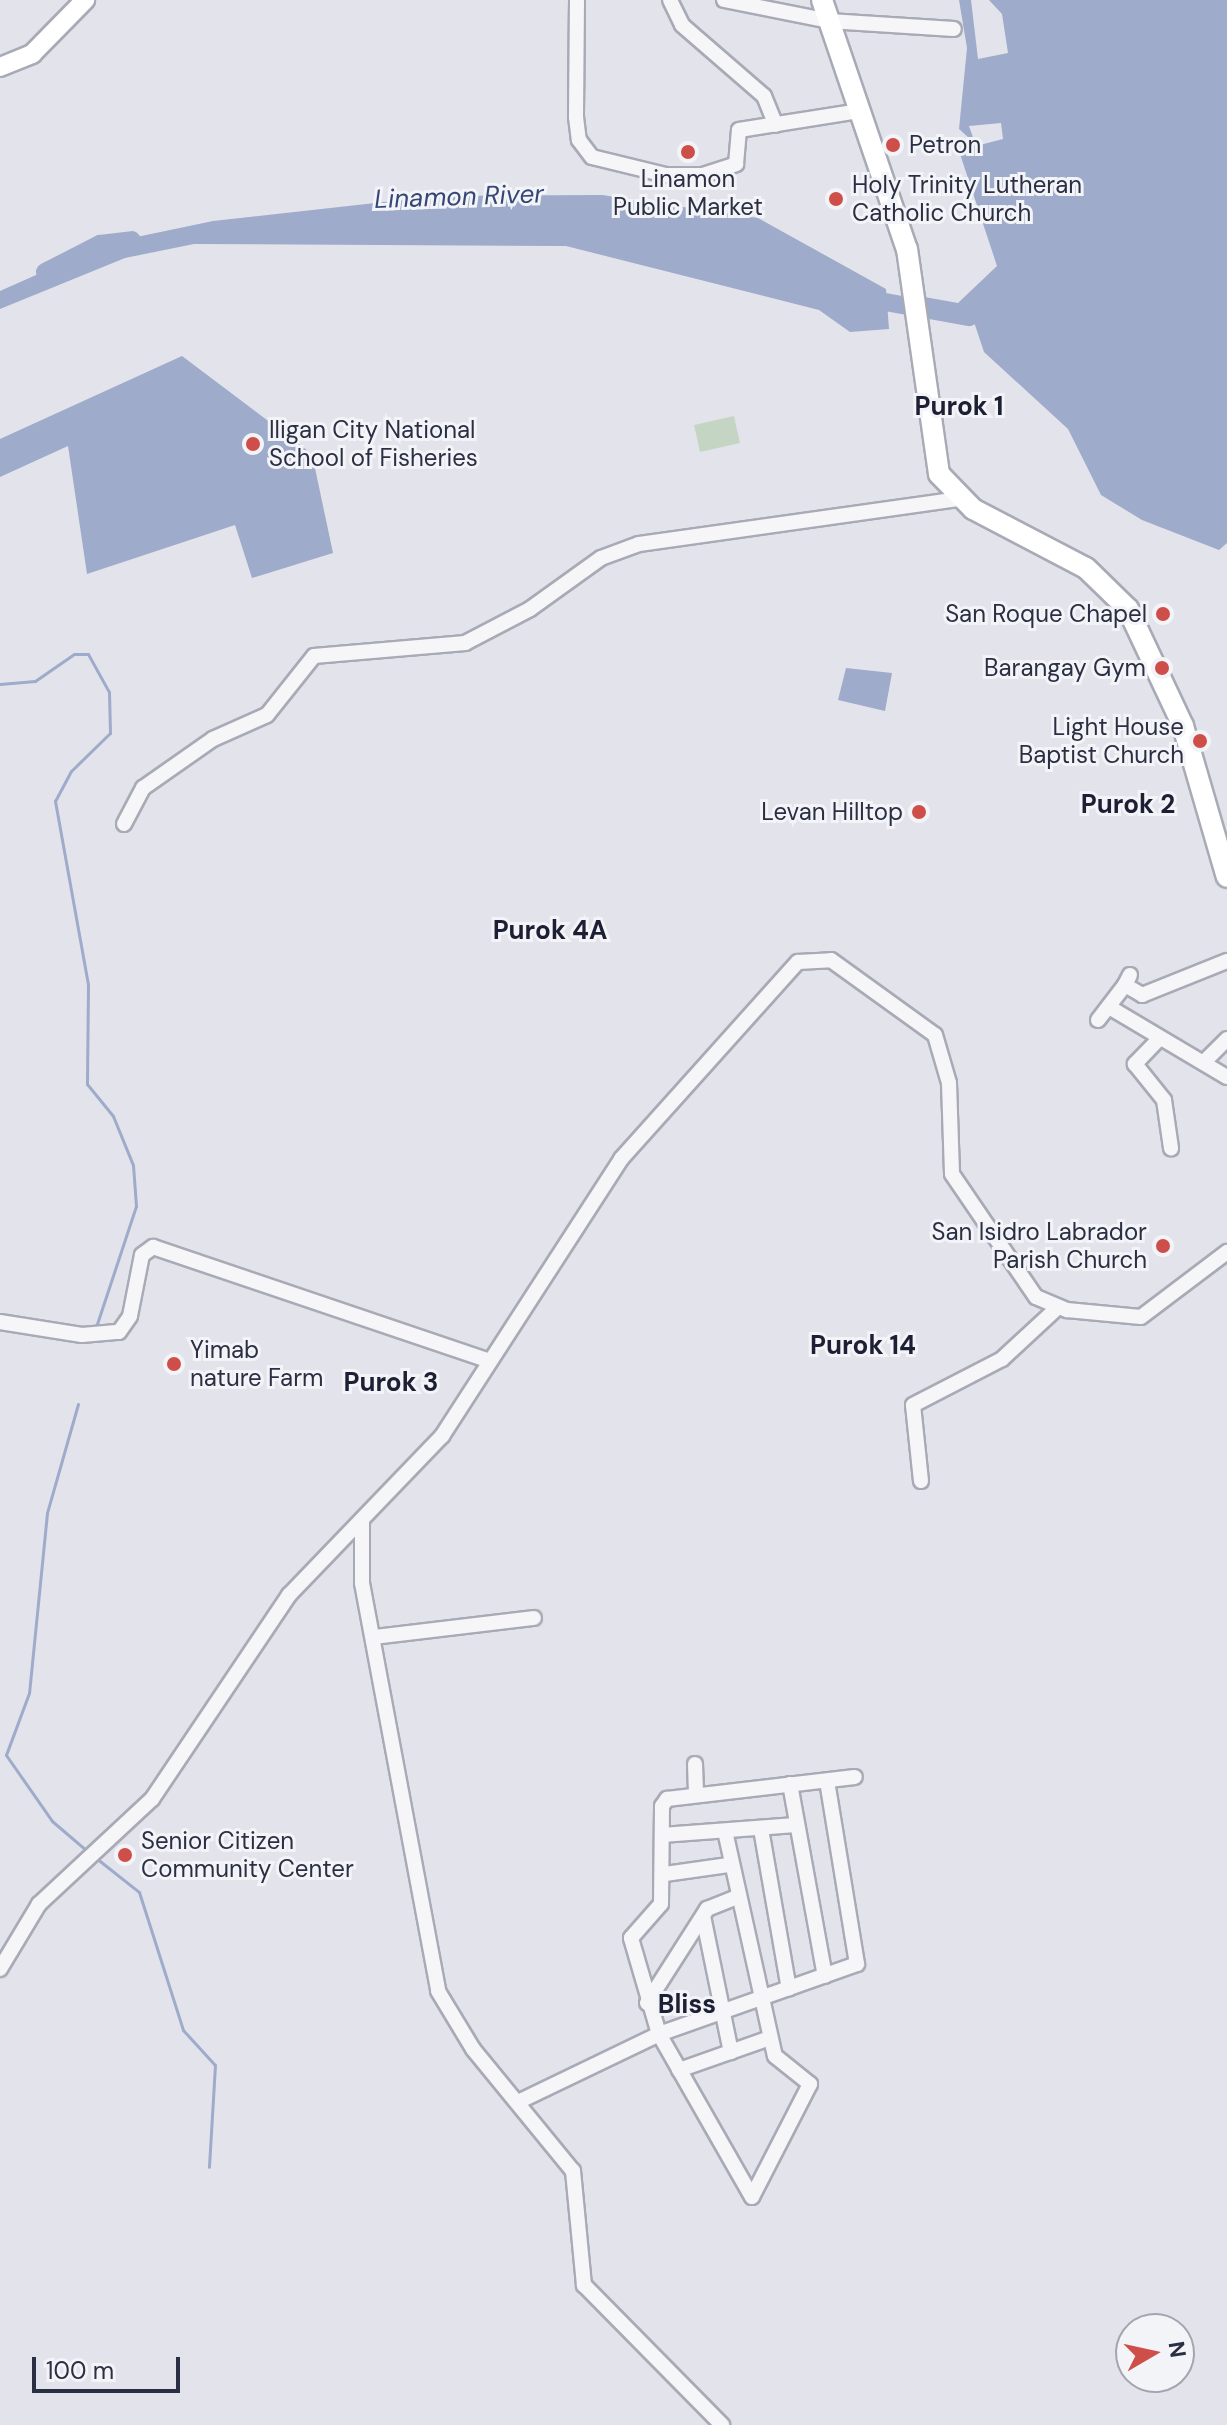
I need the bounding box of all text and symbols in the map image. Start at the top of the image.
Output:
place label: Petron [909,131,981,159]
marker: Petron [884,136,902,154]
marker: Linamon Public Market [679,143,697,161]
place label: Linamon Public Market [613,165,763,221]
place label: Holy Trinity Lutheran Catholic Church [852,171,1082,227]
water label: Linamon River [374,178,544,216]
marker: Holy Trinity Lutheran Catholic Church [827,190,845,208]
district label: Purok 1 [915,391,1003,423]
place label: Iligan City National School of Fisheries [269,416,478,472]
marker: Iligan City National School of Fisheries [244,435,262,453]
place label: San Roque Chapel [945,600,1147,628]
marker: San Roque Chapel [1154,605,1172,623]
place label: Barangay Gym [984,654,1146,682]
marker: Barangay Gym [1153,659,1171,677]
place label: Light House Baptist Church [1019,713,1184,769]
marker: Light House Baptist Church [1191,732,1209,750]
district label: Purok 2 [1081,789,1175,821]
place label: Levan Hilltop [761,798,903,826]
marker: Levan Hilltop [910,803,928,821]
district label: Purok 4A [493,915,607,947]
place label: San Isidro Labrador Parish Church [932,1218,1147,1274]
marker: San Isidro Labrador Parish Church [1154,1237,1172,1255]
district label: Purok 14 [810,1330,916,1362]
place label: Yimab nature Farm [190,1336,323,1392]
marker: Yimab nature Farm [165,1355,183,1373]
district label: Purok 3 [343,1367,439,1399]
place label: Senior Citizen Community Center [141,1827,354,1883]
marker: Senior Citizen Community Center [116,1846,134,1864]
district label: Bliss [658,1989,716,2021]
north arrow [1115,2313,1195,2393]
text: N [1162,2339,1193,2360]
scale bar [36,2341,184,2391]
text: 100 m [46,2355,114,2386]

